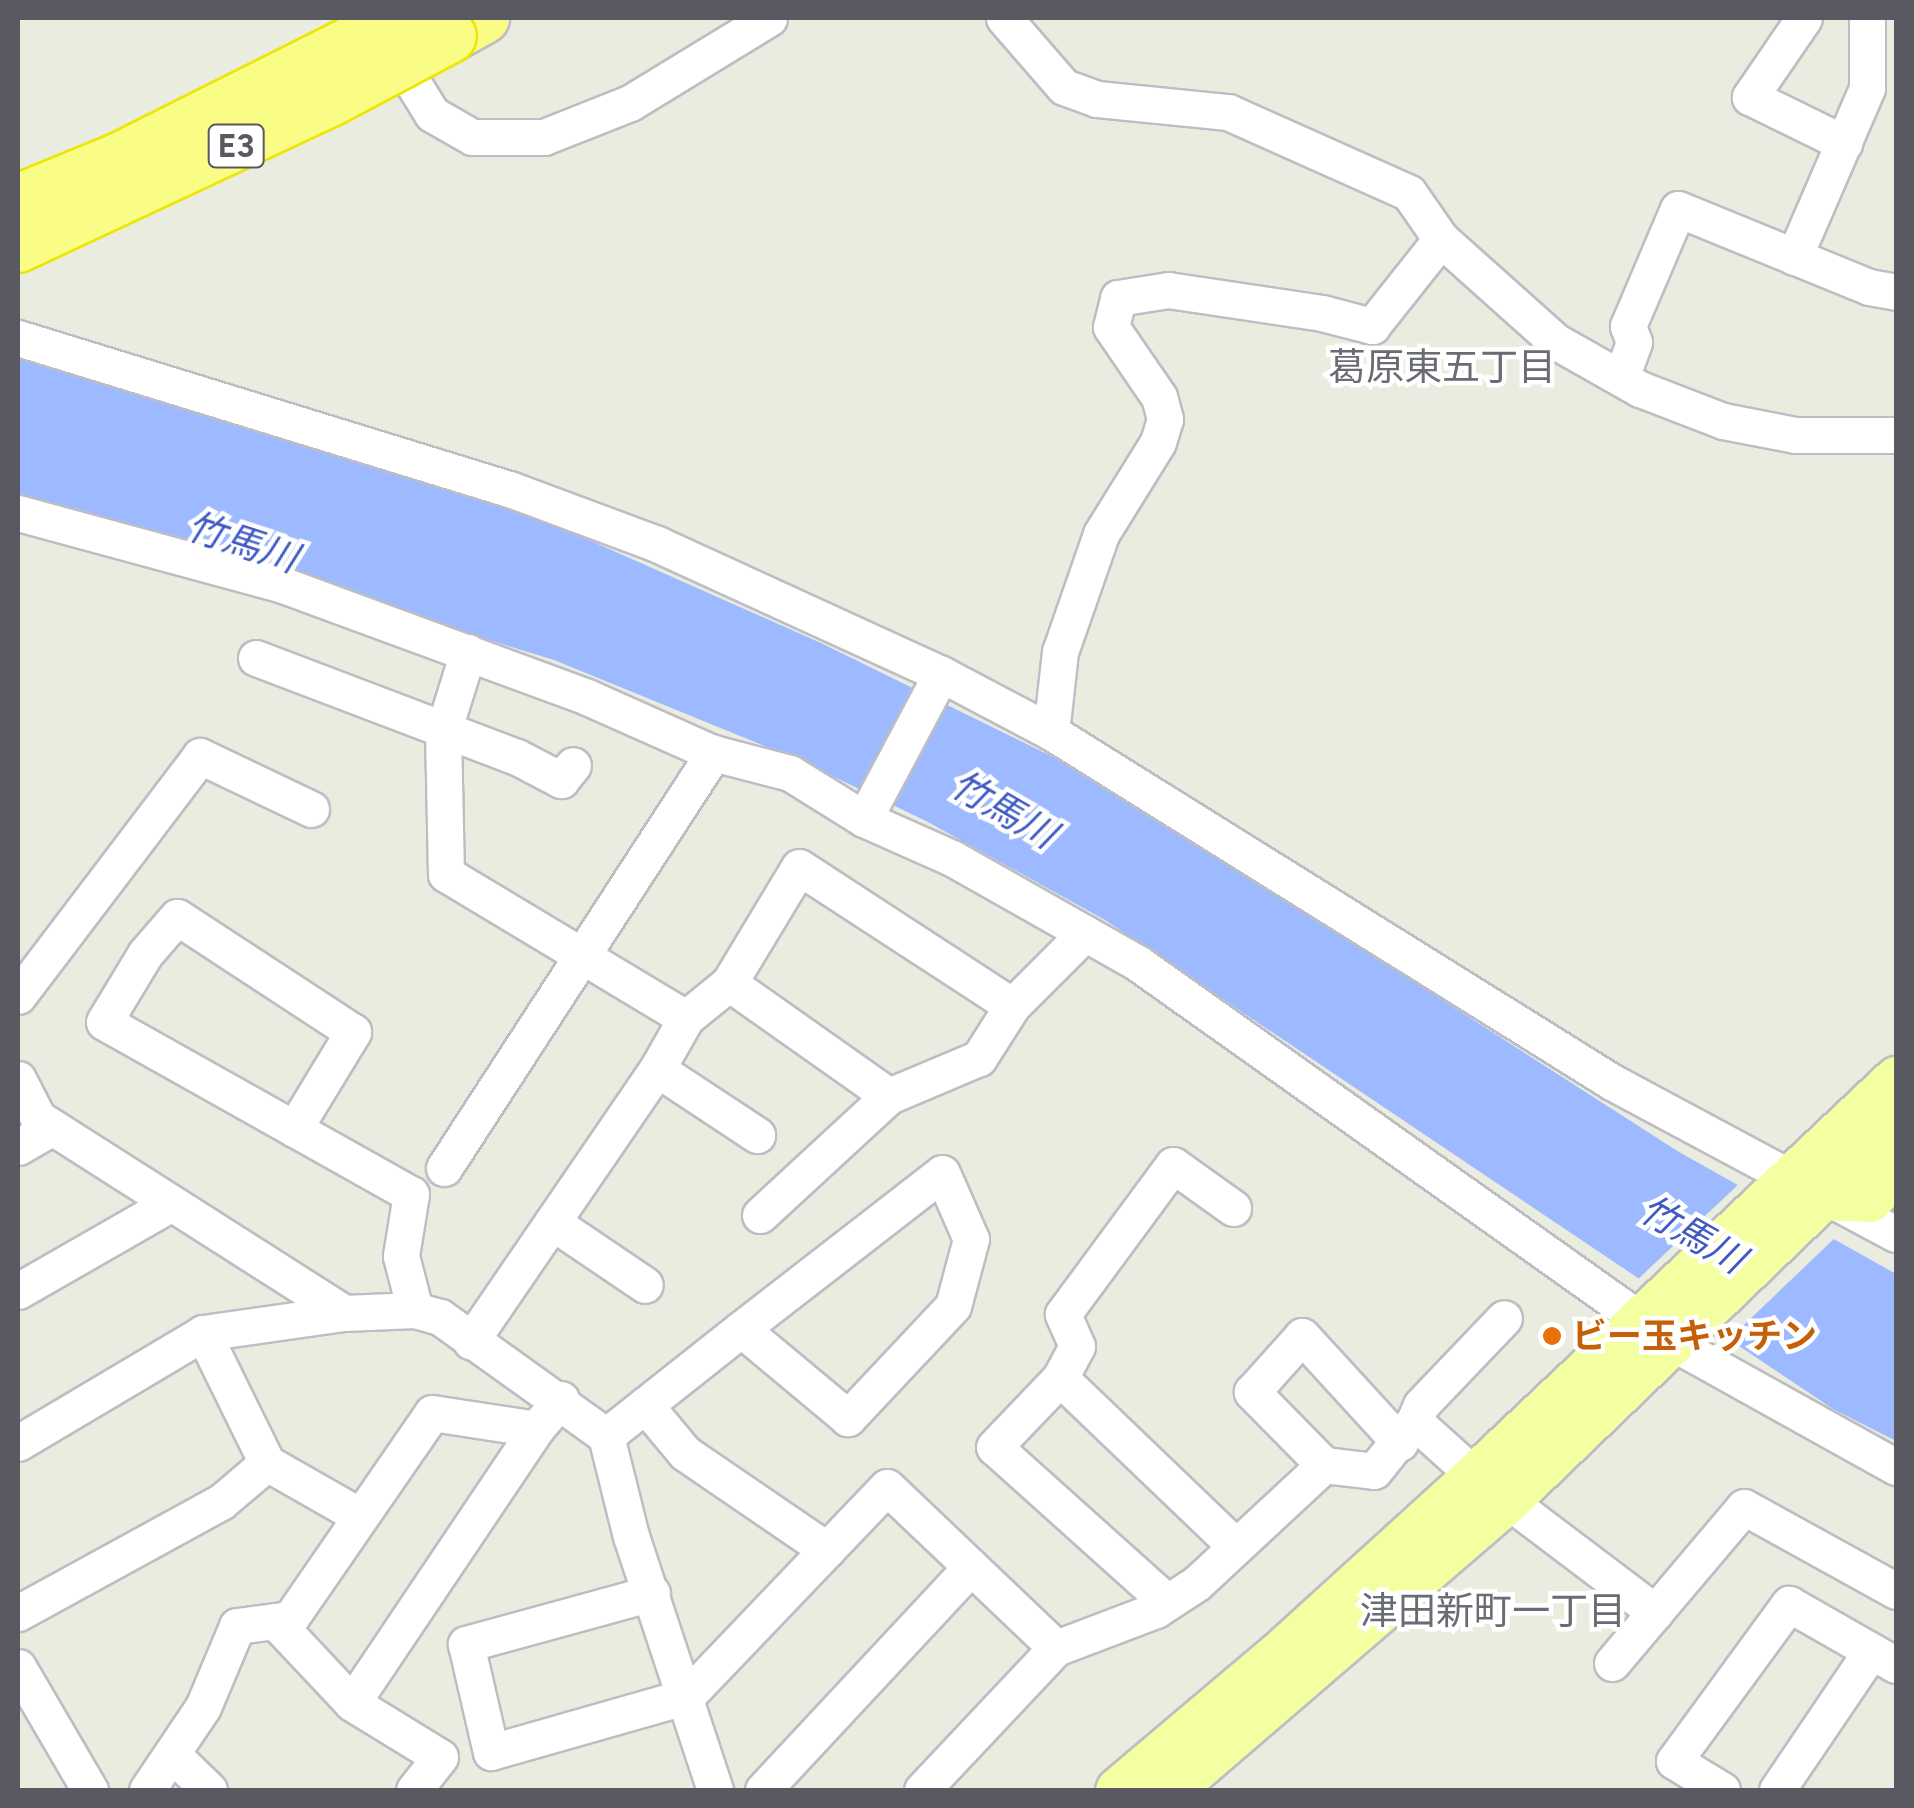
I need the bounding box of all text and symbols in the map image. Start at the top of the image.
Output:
road number: E3 [206,119,266,173]
district label: 葛原東五丁目 [1328,345,1556,391]
water label: 竹馬川 [181,504,303,582]
water label: 竹馬川 [942,762,1064,858]
water label: 竹馬川 [1631,1187,1753,1283]
place label: ビー玉キッチン [1572,1315,1817,1357]
marker: ビー玉キッチン [1541,1325,1563,1347]
district label: 津田新町一丁目 [1360,1589,1626,1635]

